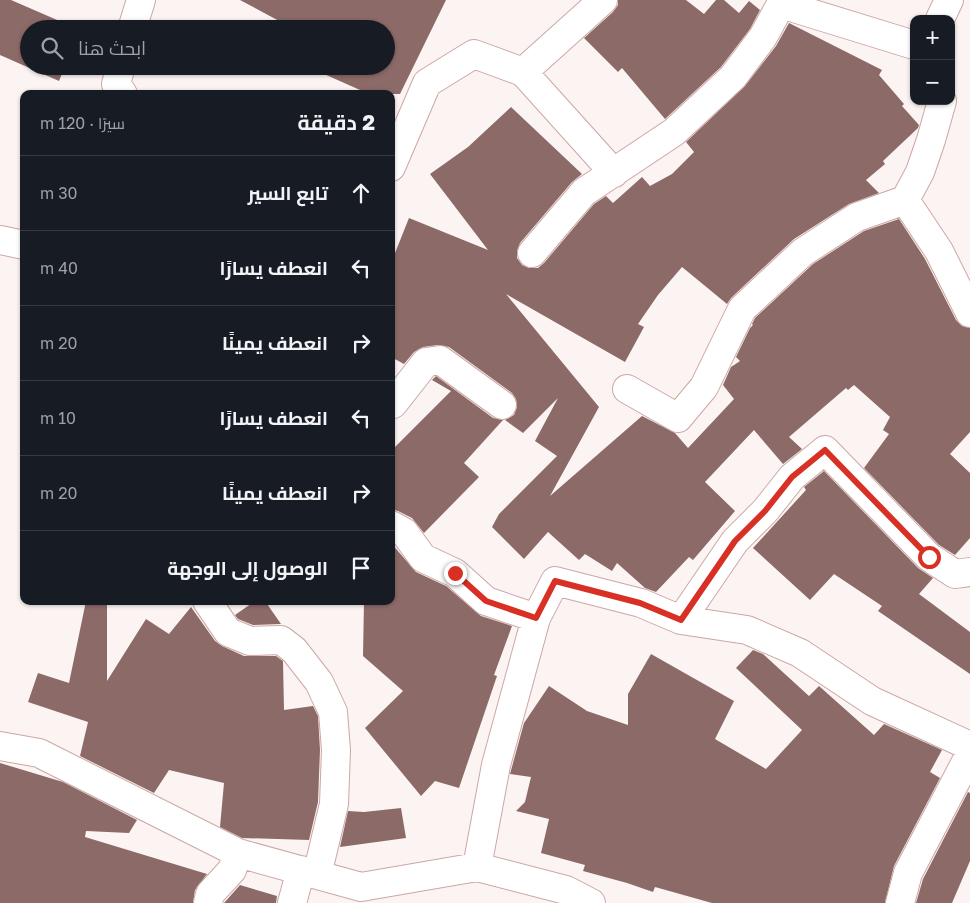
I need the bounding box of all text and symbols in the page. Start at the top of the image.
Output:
map controls [910,15,955,105]
button: + [910,15,955,60]
search box [20,20,395,75]
icon: search [38,34,66,62]
text: ابحث هنا [78,36,146,59]
button: − [910,60,955,105]
text: 2 دقيقة [298,109,375,135]
text: سيرًا · 120 m [40,113,125,133]
icon: ahead [347,179,375,207]
text: تابع السير [248,181,328,204]
text: 30 m [40,183,77,203]
icon: left [347,254,375,282]
text: انعطف يسارًا [220,256,328,279]
text: 40 m [40,258,78,278]
icon: right [347,329,375,357]
text: انعطف يمينًا [222,331,328,354]
text: 20 m [40,333,77,353]
icon: left [347,404,375,432]
text: انعطف يسارًا [220,406,328,429]
text: 10 m [40,408,76,428]
icon: right [347,479,375,507]
text: انعطف يمينًا [222,481,328,504]
text: 20 m [40,483,77,503]
route start [918,546,941,569]
icon: arrive [347,554,375,582]
text: الوصول إلى الوجهة [167,556,328,579]
route end [444,562,467,585]

